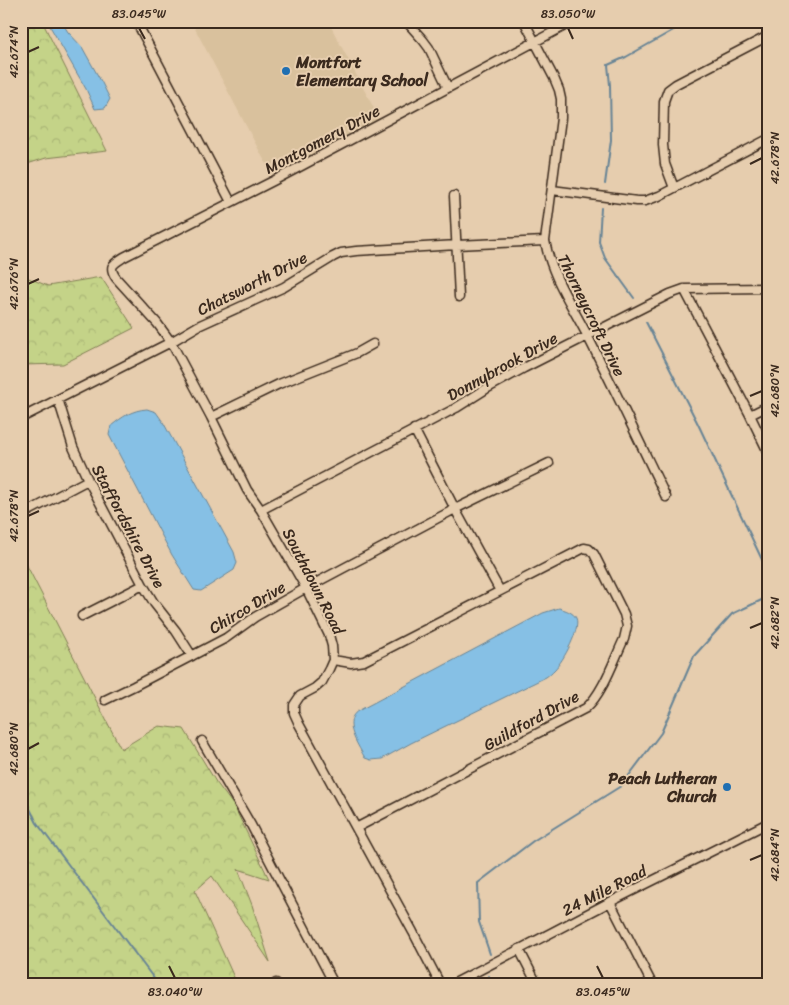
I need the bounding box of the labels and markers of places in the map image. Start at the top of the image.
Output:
place label: Montfort Elementary School [295,48,429,95]
marker: Montfort Elementary School [280,65,292,77]
place label: Peach Lutheran Church [608,764,718,811]
marker: Peach Lutheran Church [721,781,733,793]

